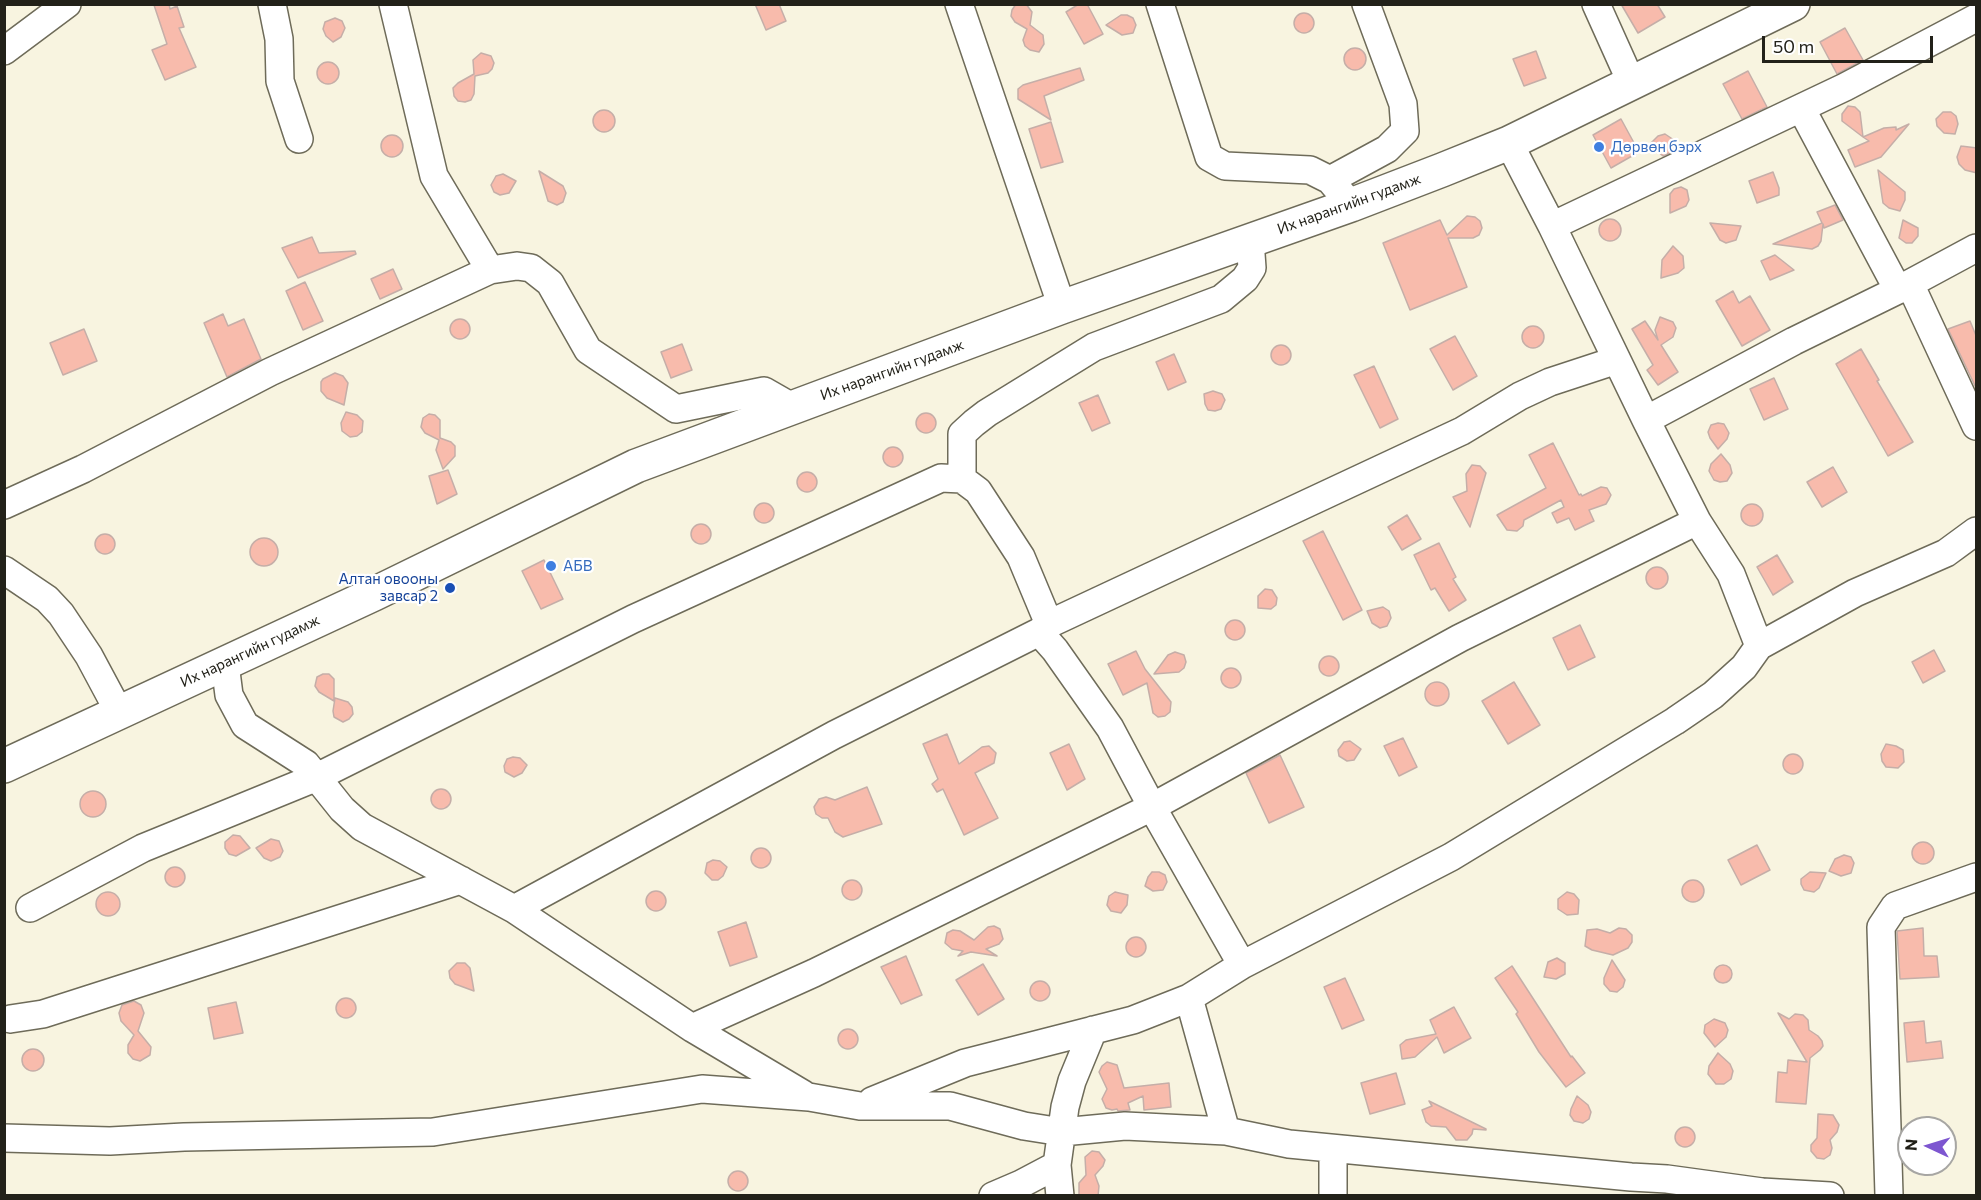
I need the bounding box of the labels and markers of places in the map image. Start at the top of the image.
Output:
place label: Дөрвөн бэрх [1611,138,1702,156]
marker: Дөрвөн бэрх [1592,140,1606,154]
place label: АБВ [563,557,592,575]
marker: АБВ [544,559,558,573]
place label: Алтан овооны завсар 2 [338,570,438,605]
marker: Алтан овооны завсар 2 [443,581,457,595]

